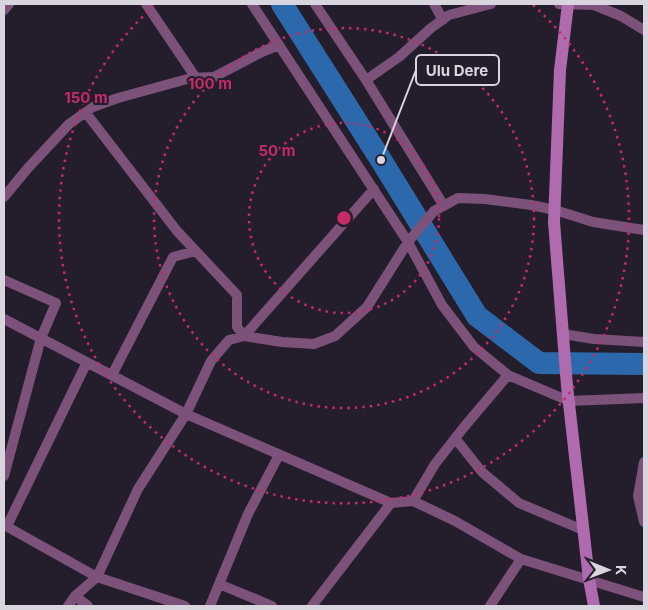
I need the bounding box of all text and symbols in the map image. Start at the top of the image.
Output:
callout: Ulu Dere [416,55,499,85]
text: Ulu Dere [426,61,488,80]
text: 100 m [188,74,232,93]
text: 150 m [64,88,108,107]
text: 50 m [259,141,295,160]
centre of rings [335,209,353,227]
north arrow [583,545,633,595]
text: K [613,565,630,575]

